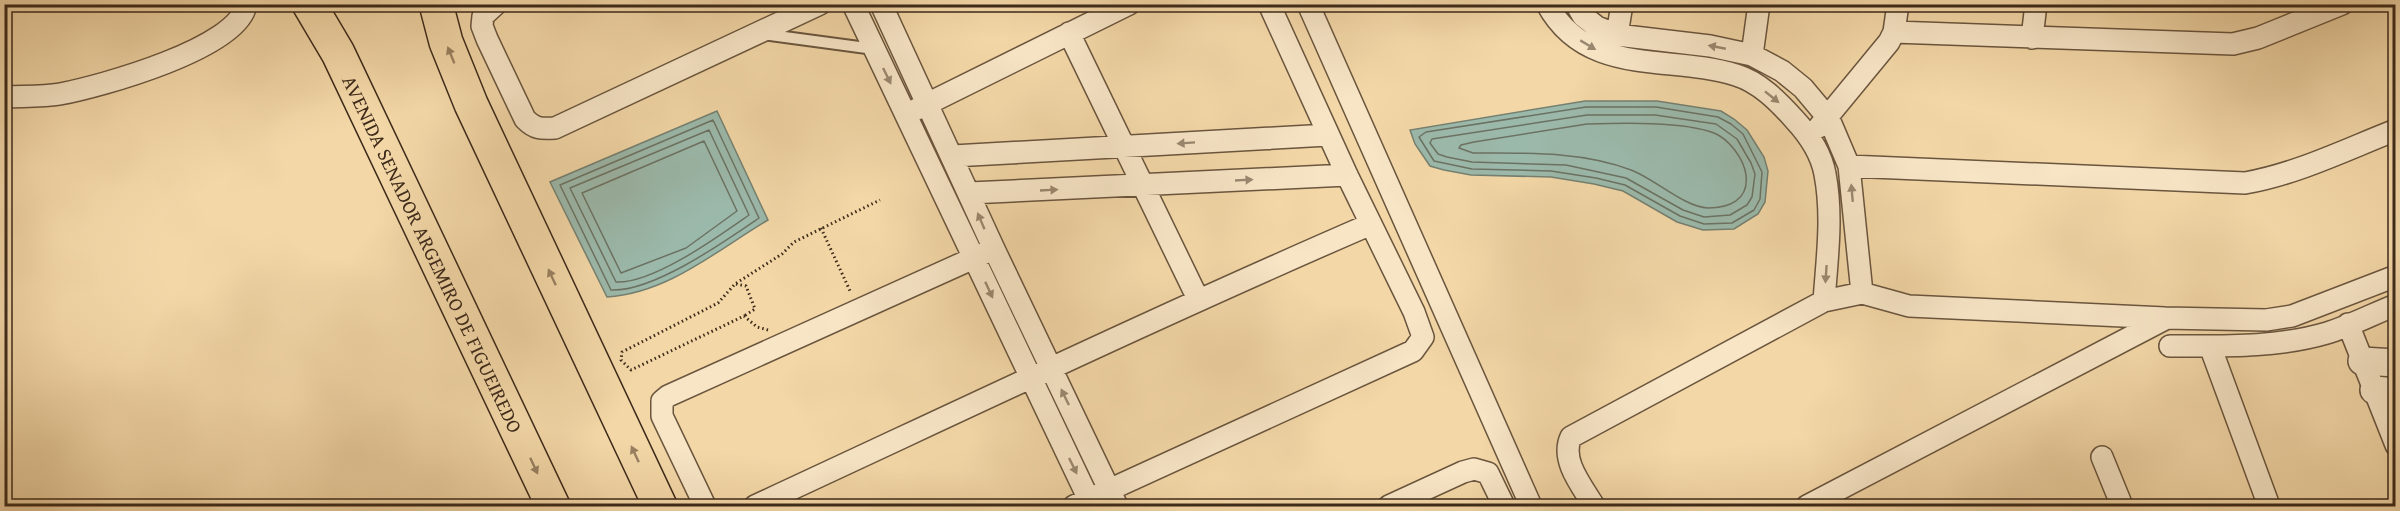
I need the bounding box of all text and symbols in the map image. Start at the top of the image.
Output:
one-way arrow [1580,39,1596,50]
one-way arrow [1707,42,1726,51]
one-way arrow [446,46,455,64]
one-way arrow [883,68,892,85]
street label: AVENIDA SENADOR ARGEMIRO DE FIGUEIREDO [336,70,530,437]
one-way arrow [1764,91,1780,104]
one-way arrow [1176,139,1195,148]
one-way arrow [1234,176,1253,185]
one-way arrow [1847,184,1856,203]
one-way arrow [1040,185,1059,194]
one-way arrow [977,212,986,229]
one-way arrow [1821,264,1831,283]
one-way arrow [548,269,557,286]
one-way arrow [984,282,993,299]
one-way arrow [1060,388,1069,405]
one-way arrow [631,445,640,462]
one-way arrow [529,457,538,474]
one-way arrow [1068,458,1077,475]

